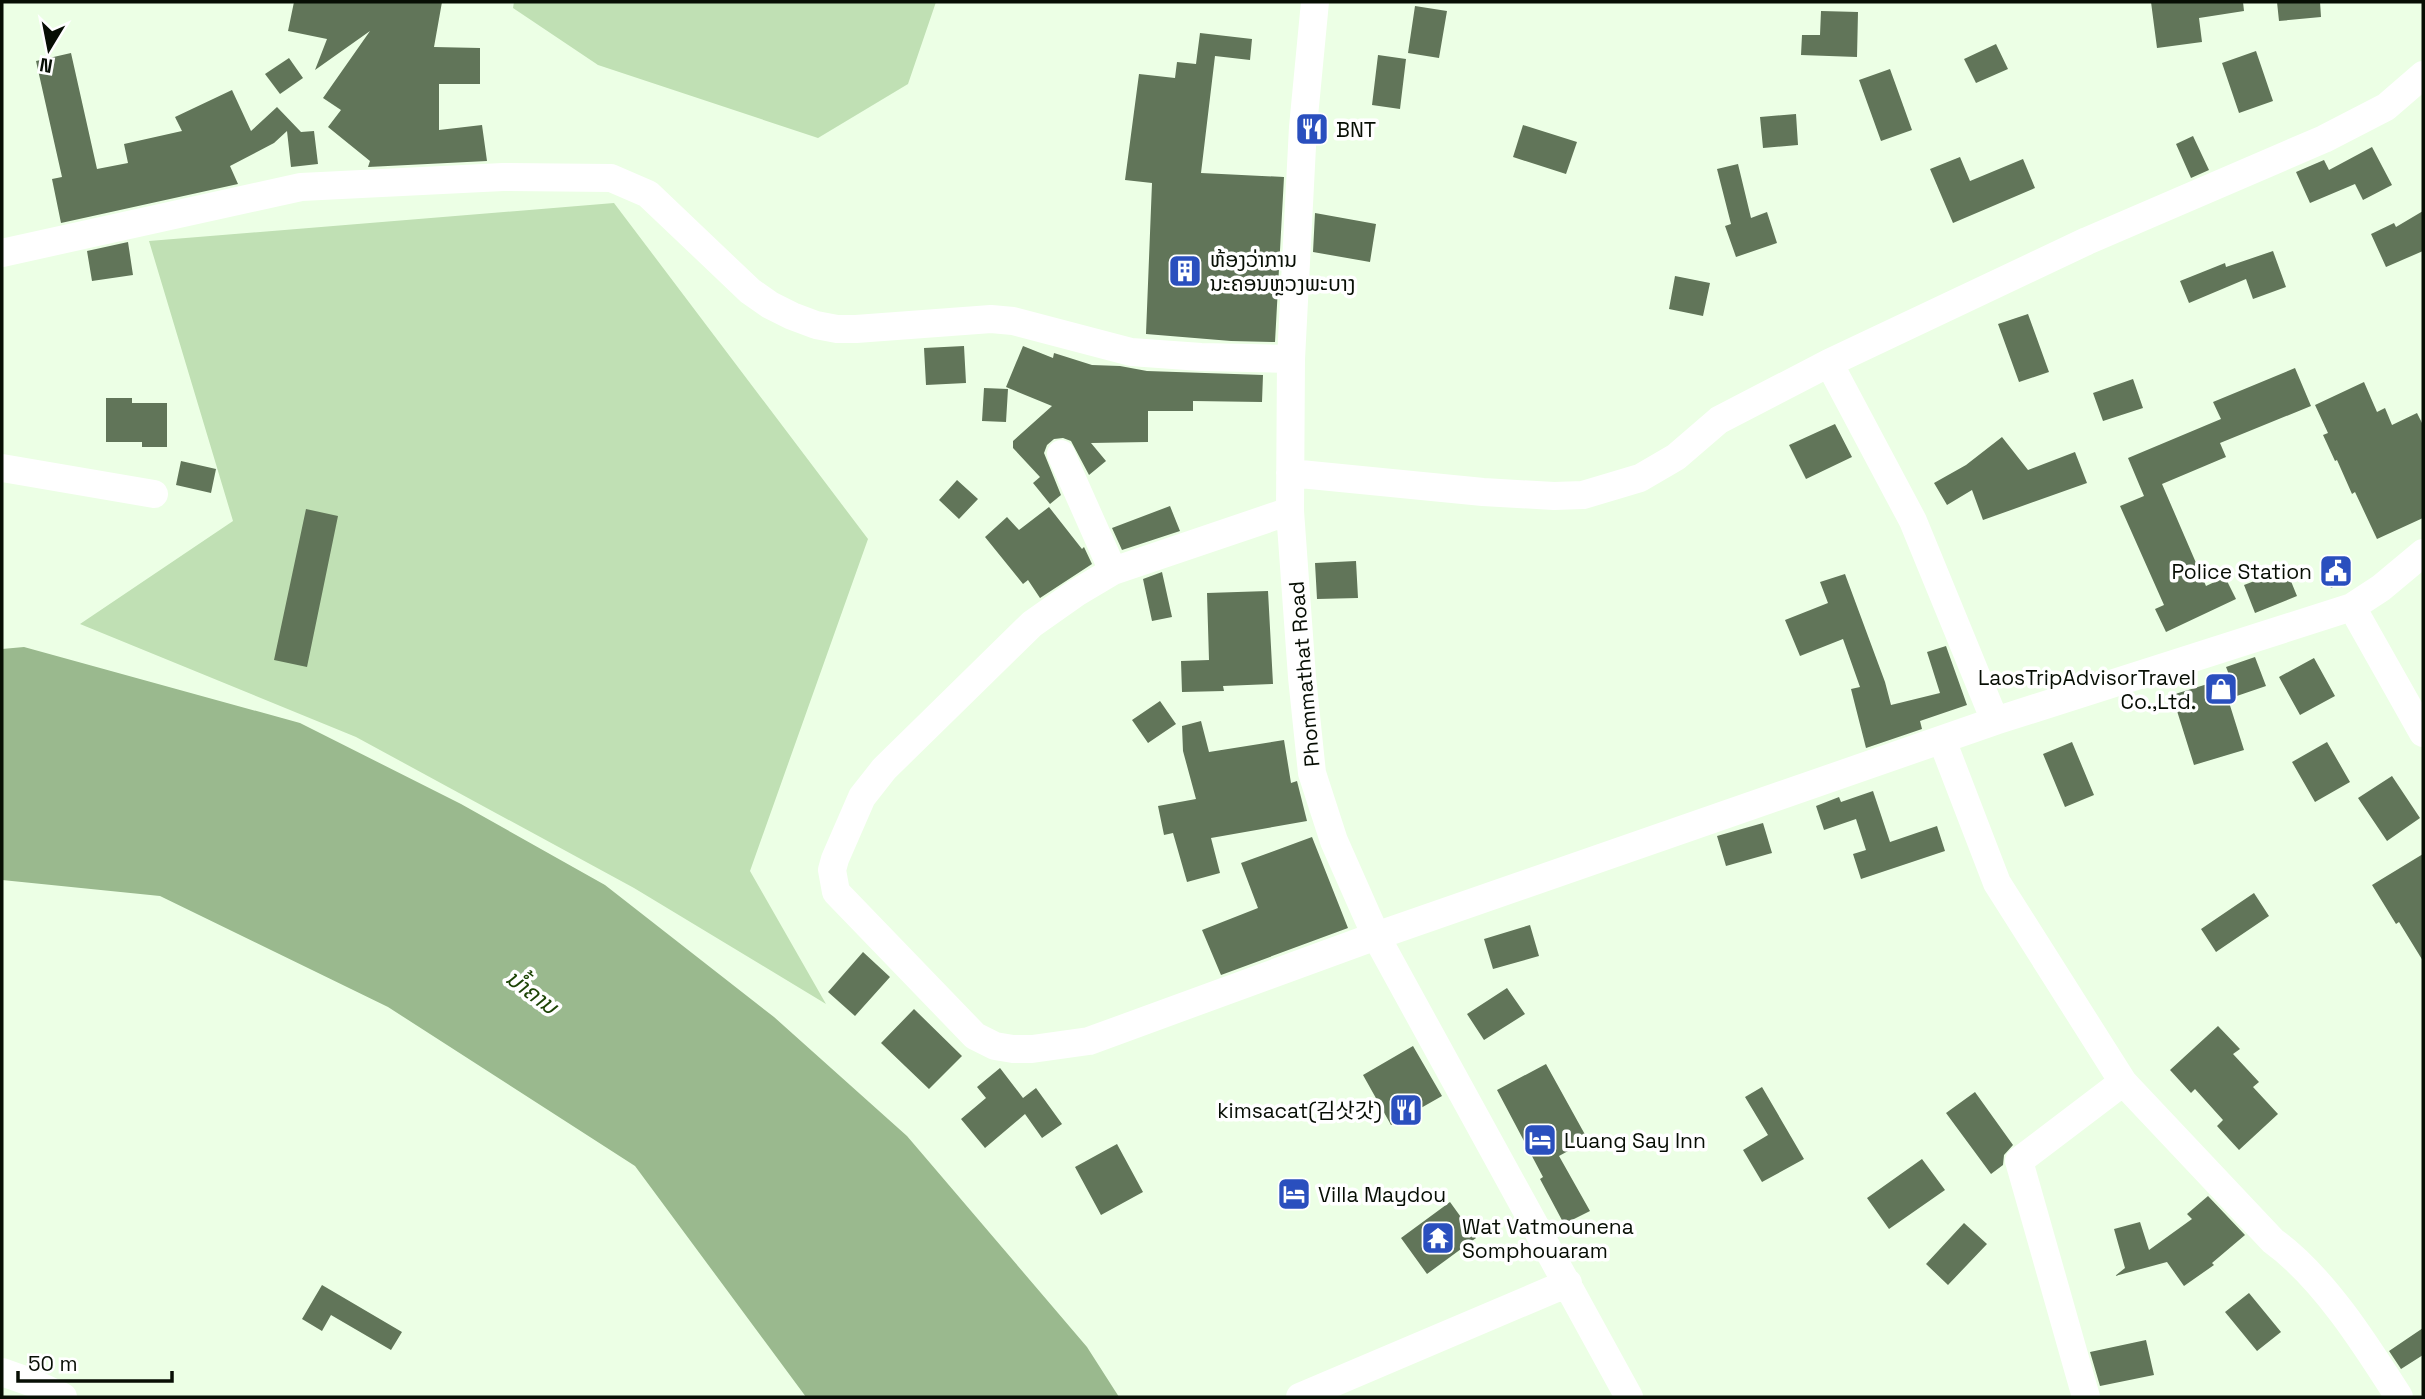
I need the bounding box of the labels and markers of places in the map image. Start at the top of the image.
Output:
restaurant icon: BNT [1293,110,1331,148]
place label: BNT [1336,116,1376,143]
place label: ຫ້ອງວ່າການ ນະຄອນຫຼວງພະບາງ [1210,246,1355,297]
building icon: ຫ້ອງວ່າການ ນະຄອນຫຼວງພະບາງ [1166,252,1204,290]
public building icon: Police Station [2317,552,2355,590]
place label: Police Station [2172,558,2312,585]
place label: LaosTripAdvisorTravel Co.,Ltd. [1978,664,2196,715]
shop icon: LaosTripAdvisorTravel Co.,Ltd. [2202,670,2240,708]
restaurant icon: kimsacat(김삿갓) [1387,1091,1425,1129]
place label: kimsacat(김삿갓) [1217,1097,1382,1124]
hotel icon: Luang Say Inn [1521,1121,1559,1159]
place label: Luang Say Inn [1564,1127,1706,1154]
hotel icon: Villa Maydou [1275,1175,1313,1213]
place label: Villa Maydou [1318,1181,1446,1208]
place label: Wat Vatmounena Somphouaram [1462,1213,1634,1264]
temple icon: Wat Vatmounena Somphouaram [1419,1219,1457,1257]

